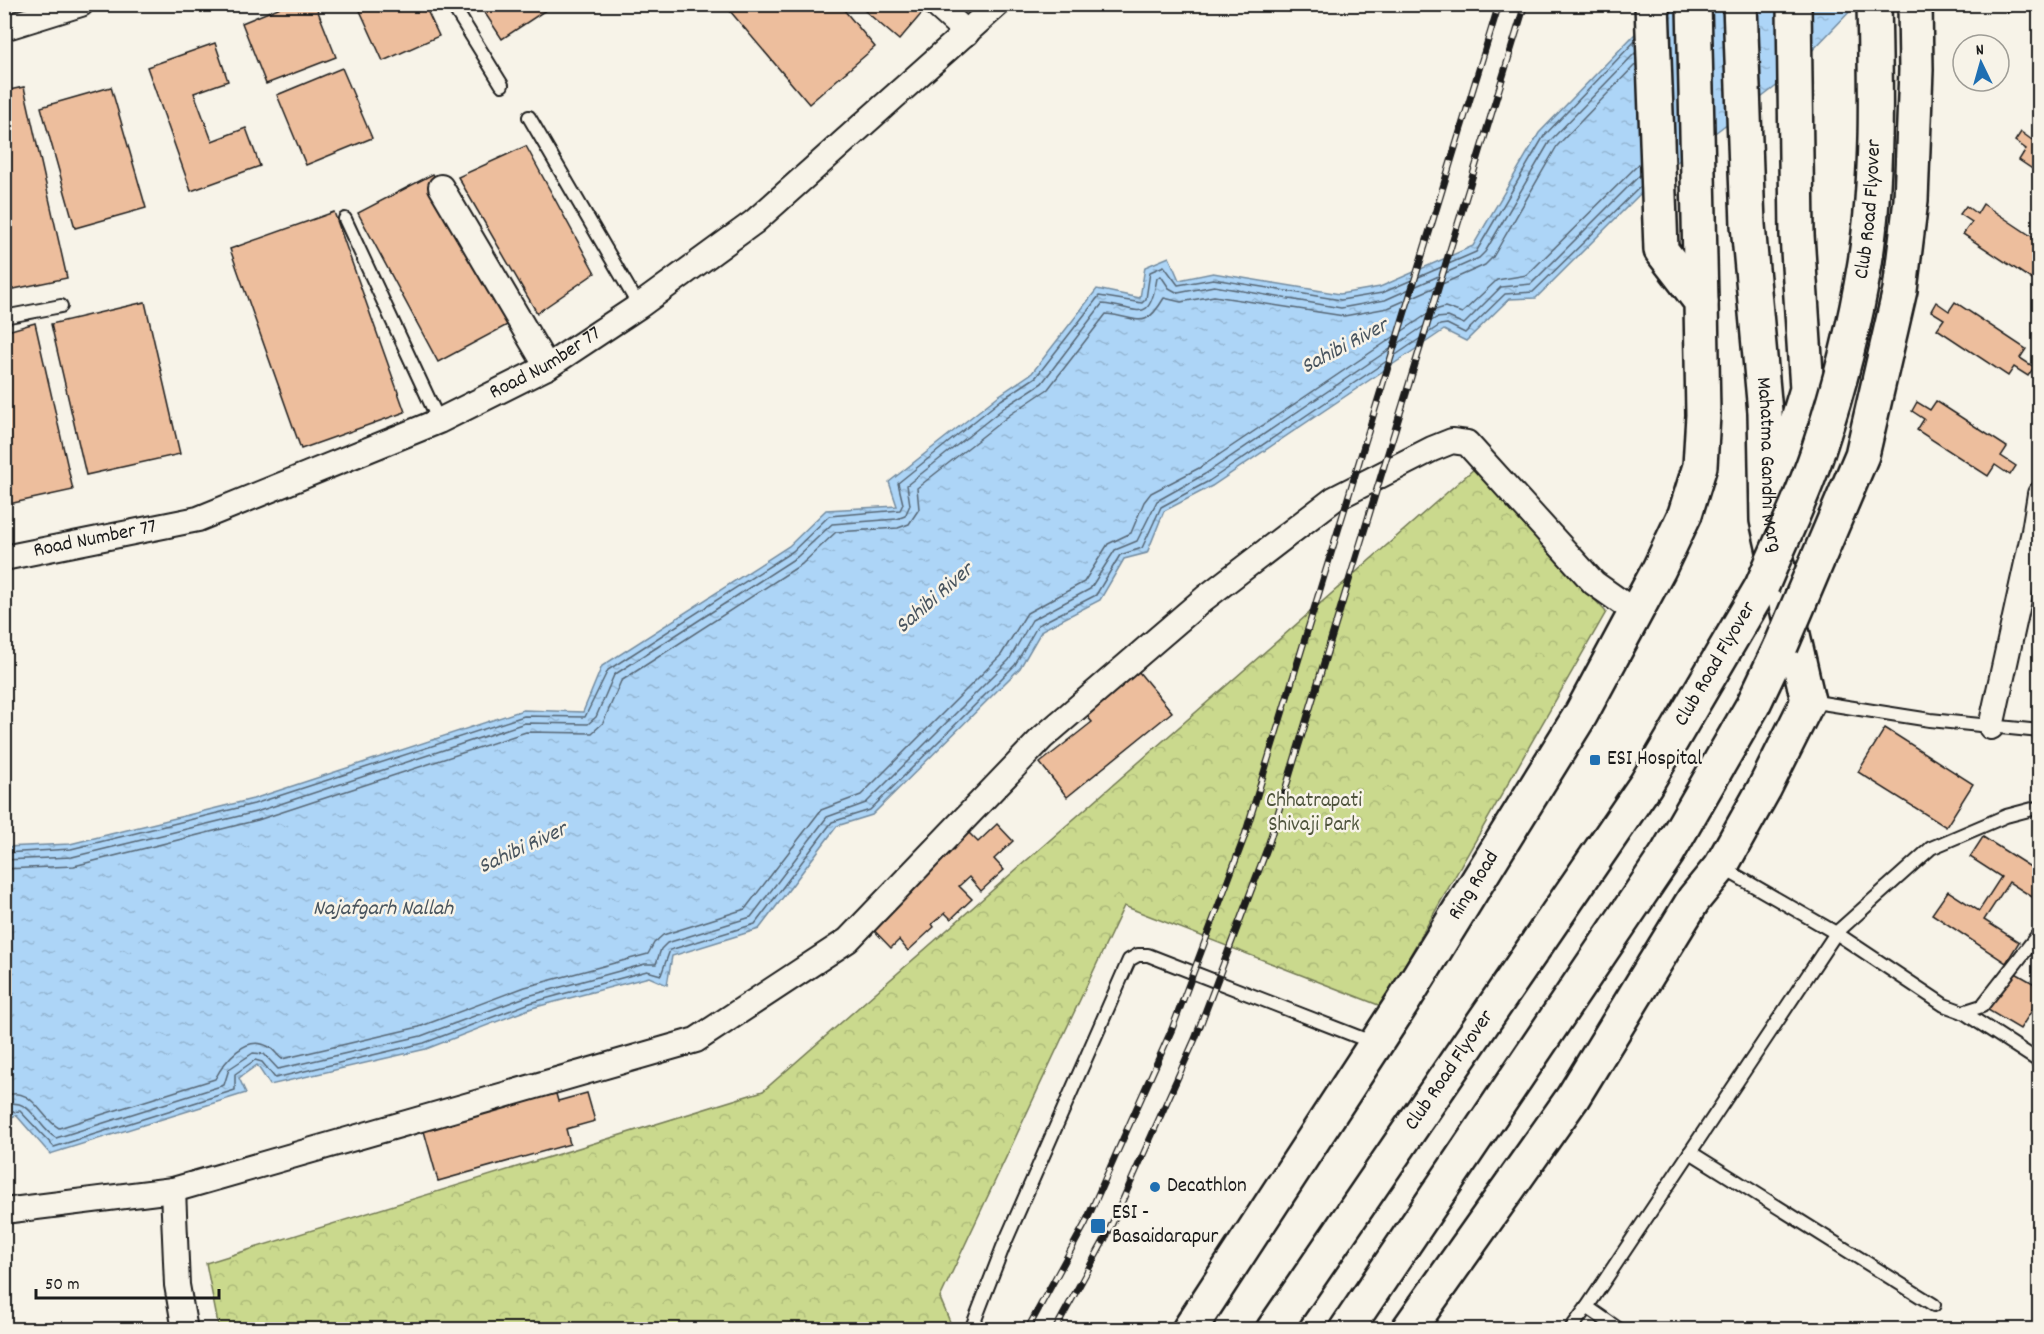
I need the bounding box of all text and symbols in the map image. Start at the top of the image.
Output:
north arrow [1951,33,2011,93]
text: N [1975,39,1985,62]
street label: Club Road Flyover [1847,139,1890,282]
water label: Sahibi River [1296,310,1396,383]
street label: Road Number 77 [485,320,608,408]
street label: Mahatma Gandhi Marg [1747,376,1789,556]
street label: Road Number 77 [31,513,159,567]
water label: Sahibi River [889,554,983,642]
street label: Club Road Flyover [1668,596,1765,732]
place label: ESI Hospital [1607,745,1702,775]
marker: ESI Hospital [1588,753,1602,767]
park label: Chhatrapati Shivaji Park [1266,787,1362,841]
water label: Sahibi River [474,814,575,883]
street label: Ring Road [1442,845,1508,927]
water label: Najafgarh Nallah [313,894,454,925]
street label: Club Road Flyover [1398,1004,1502,1137]
place label: Decathlon [1167,1172,1247,1202]
marker: Decathlon [1148,1180,1162,1194]
place label: ESI - Basaidarapur [1112,1199,1218,1253]
marker: ESI - Basaidarapur [1089,1217,1107,1235]
scale bar [36,1262,219,1300]
text: 50 m [45,1273,80,1298]

